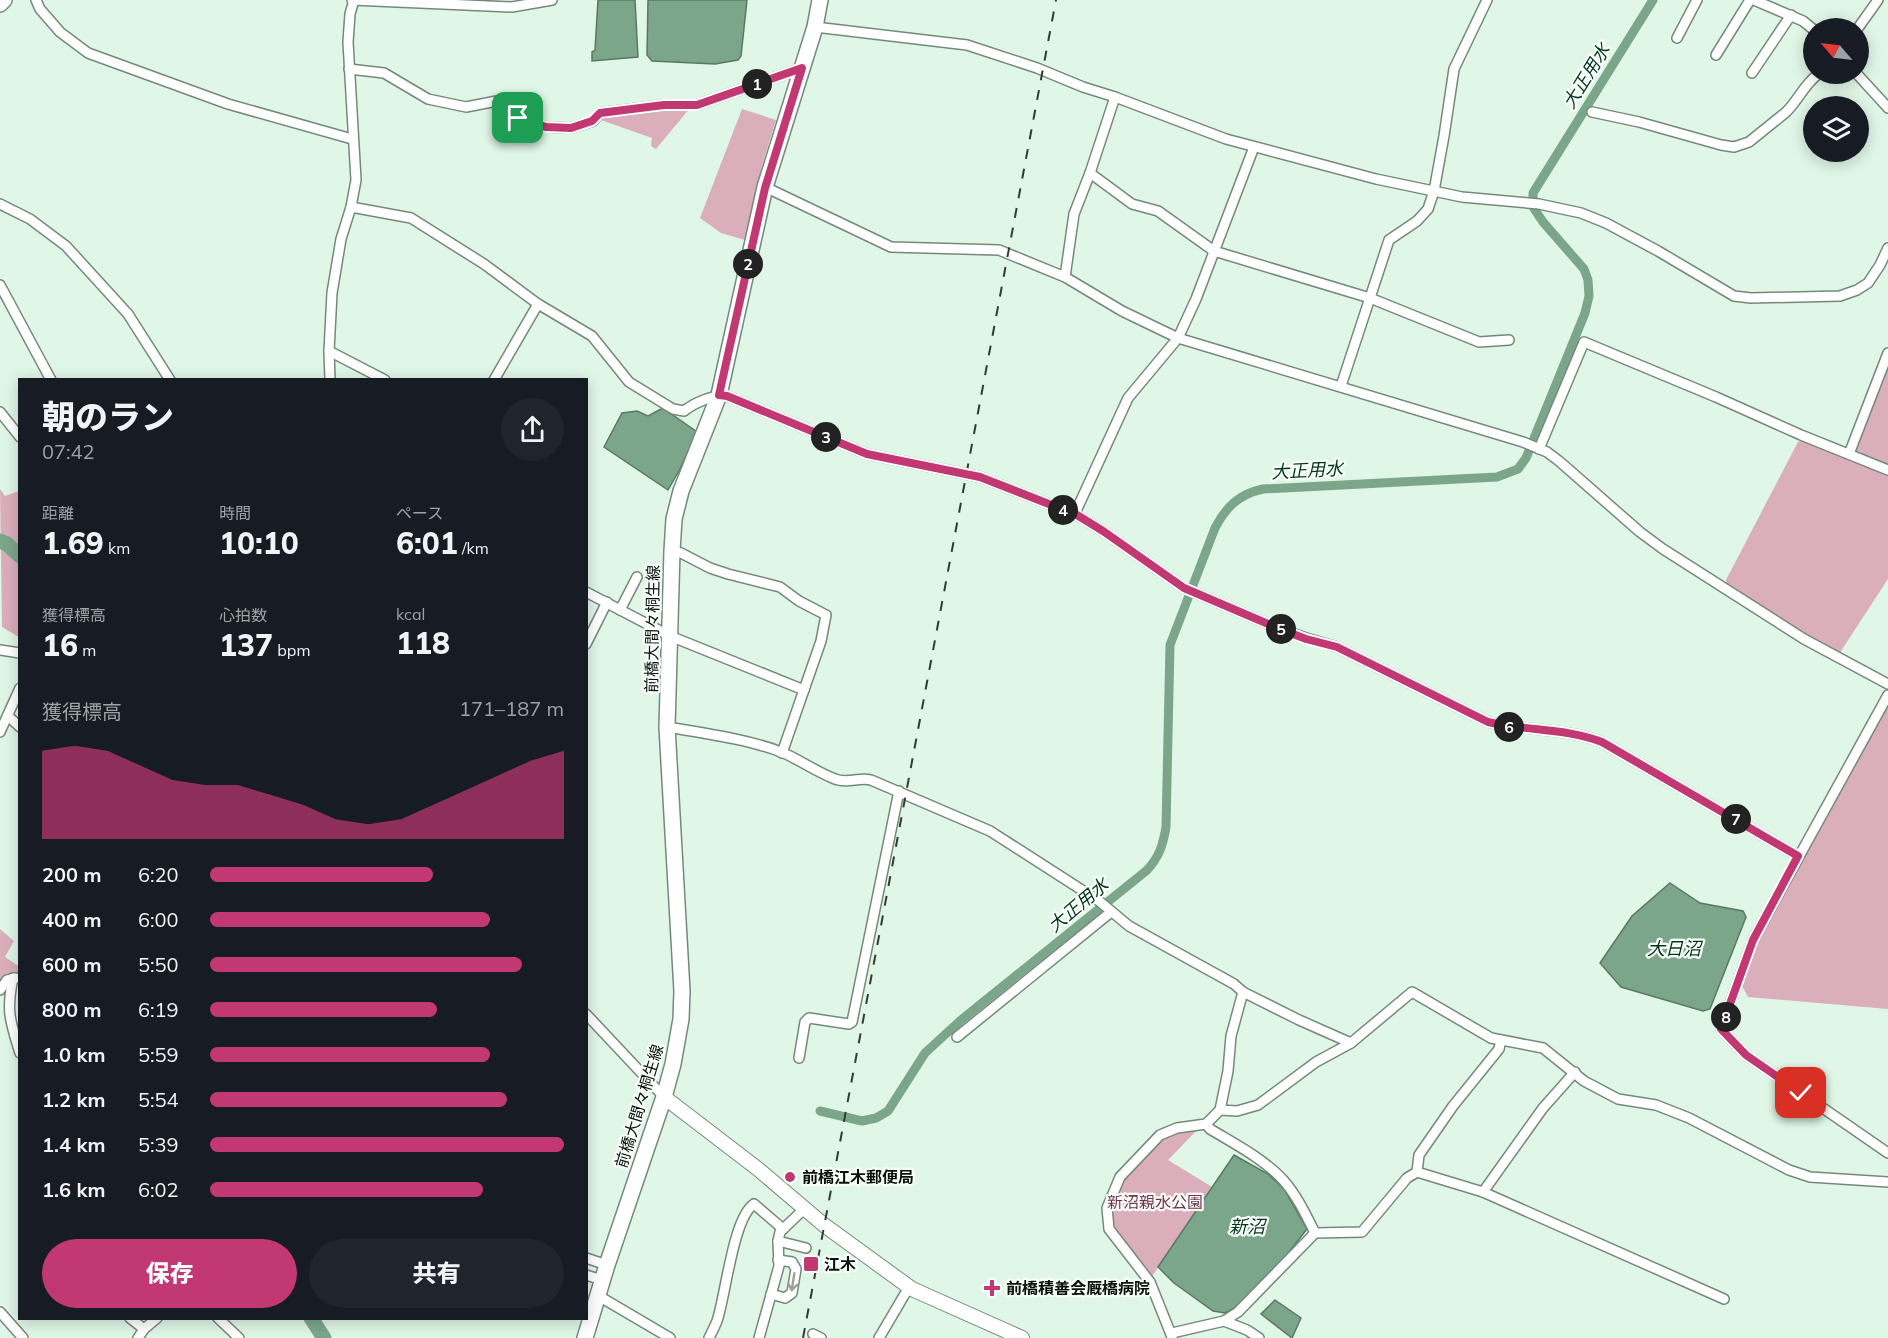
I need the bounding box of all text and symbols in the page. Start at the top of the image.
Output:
north arrow [1803,18,1869,84]
map controls [1803,18,1869,162]
water label: 大正用水 [1557,38,1616,113]
pin: 1 [742,69,772,99]
text: 1 [752,74,762,94]
pin [492,92,543,143]
button: layers [1803,96,1869,162]
icon: arrive [501,101,534,134]
pin: 2 [733,249,763,279]
text: 2 [743,254,753,274]
text: 朝のラン [42,396,174,437]
button: share [501,398,564,461]
pin: 3 [811,422,841,452]
text: 3 [821,427,831,447]
text: 07:42 [42,439,95,464]
water label: 大正用水 [1270,457,1346,483]
pin: 4 [1048,495,1078,525]
text: 4 [1058,500,1068,520]
text: 距離 [42,503,74,523]
text: 時間 [219,503,251,523]
text: ペース [396,503,443,523]
text: 1.69 [42,524,104,562]
text: 10:10 [219,524,299,562]
text: 6:01 [396,524,458,562]
text: km [104,538,130,558]
text: /km [458,538,489,558]
street label: 前橋大間々桐生線 [641,565,663,693]
text: kcal [396,604,425,624]
text: 獲得標高 [42,605,106,625]
text: 心拍数 [219,605,267,625]
pin: 5 [1266,614,1296,644]
text: 5 [1276,619,1286,639]
text: 118 [396,624,450,662]
text: 16 [42,626,78,664]
text: 137 [219,626,273,664]
text: m [78,640,96,660]
text: bpm [273,640,310,660]
text: 171–187 m [459,696,564,721]
text: 獲得標高 [42,699,122,724]
pin: 6 [1494,712,1524,742]
text: 6 [1504,717,1514,737]
pin: 7 [1721,804,1751,834]
text: 7 [1731,809,1741,829]
text: 200 m [42,862,101,887]
text: 6:20 [138,862,179,887]
water label: 大正用水 [1043,872,1115,937]
text: 400 m [42,907,101,932]
text: 6:00 [138,907,179,932]
water label: 大日沼 [1647,937,1704,960]
text: 600 m [42,952,101,977]
text: 5:50 [138,952,179,977]
text: 800 m [42,997,101,1022]
text: 6:19 [138,997,179,1022]
pin: 8 [1711,1002,1741,1032]
text: 8 [1721,1007,1731,1027]
text: 1.0 km [42,1042,105,1067]
text: 5:59 [138,1042,179,1067]
street label: 前橋大間々桐生線 [611,1042,667,1170]
pin [1775,1067,1826,1118]
icon: check [1784,1076,1817,1109]
text: 1.2 km [42,1087,105,1112]
text: 5:54 [138,1087,179,1112]
text: 1.4 km [42,1132,105,1157]
text: 5:39 [138,1132,179,1157]
place label: 前橋江木郵便局 [802,1167,914,1187]
marker: 前橋江木郵便局 [783,1170,797,1184]
text: 1.6 km [42,1177,105,1202]
text: 6:02 [138,1177,179,1202]
park label: 新沼親水公園 [1107,1192,1203,1212]
water label: 新沼 [1229,1215,1268,1238]
button: 保存 [42,1239,297,1308]
button: 共有 [309,1239,564,1308]
place label: 江木 [824,1254,856,1274]
marker: 江木 [802,1255,820,1273]
one-way arrow [788,1271,799,1291]
place label: 前橋積善会厩橋病院 [1006,1278,1150,1298]
marker: 前橋積善会厩橋病院 [983,1279,1001,1297]

